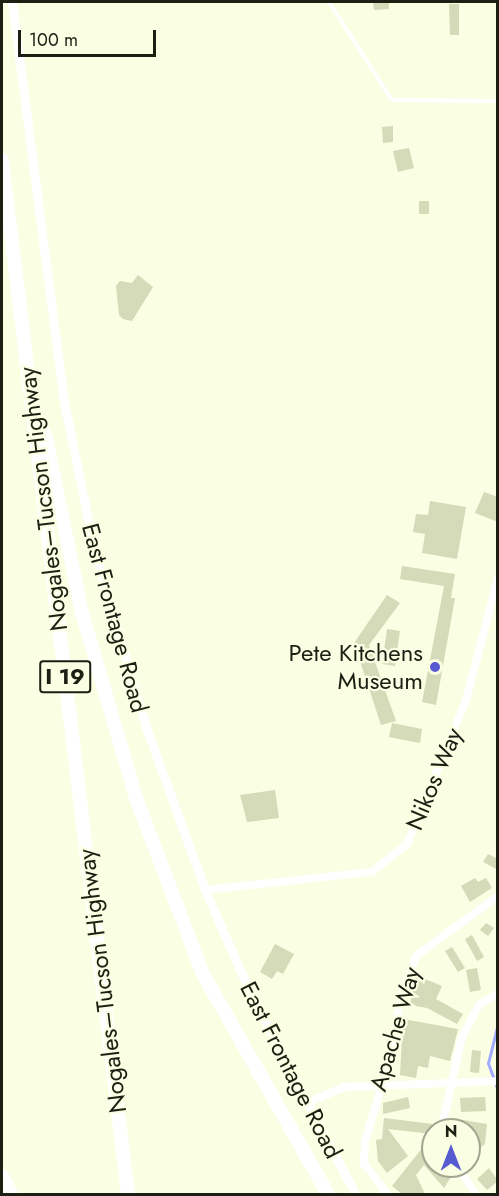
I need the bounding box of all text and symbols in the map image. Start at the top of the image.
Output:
scale bar [21,18,159,56]
text: 100 m [29,27,78,53]
street label: Nogales–Tucson Highway [12,365,74,633]
street label: East Frontage Road [76,520,154,716]
place label: Pete Kitchens Museum [289,639,423,695]
road number: I 19 [38,658,92,696]
marker: Pete Kitchens Museum [428,660,442,674]
street label: Nikos Way [400,724,468,834]
street label: Nogales–Tucson Highway [71,847,133,1115]
street label: Apache Way [364,963,426,1095]
street label: East Frontage Road [234,977,348,1163]
north arrow [421,1118,481,1178]
text: N [445,1120,457,1143]

